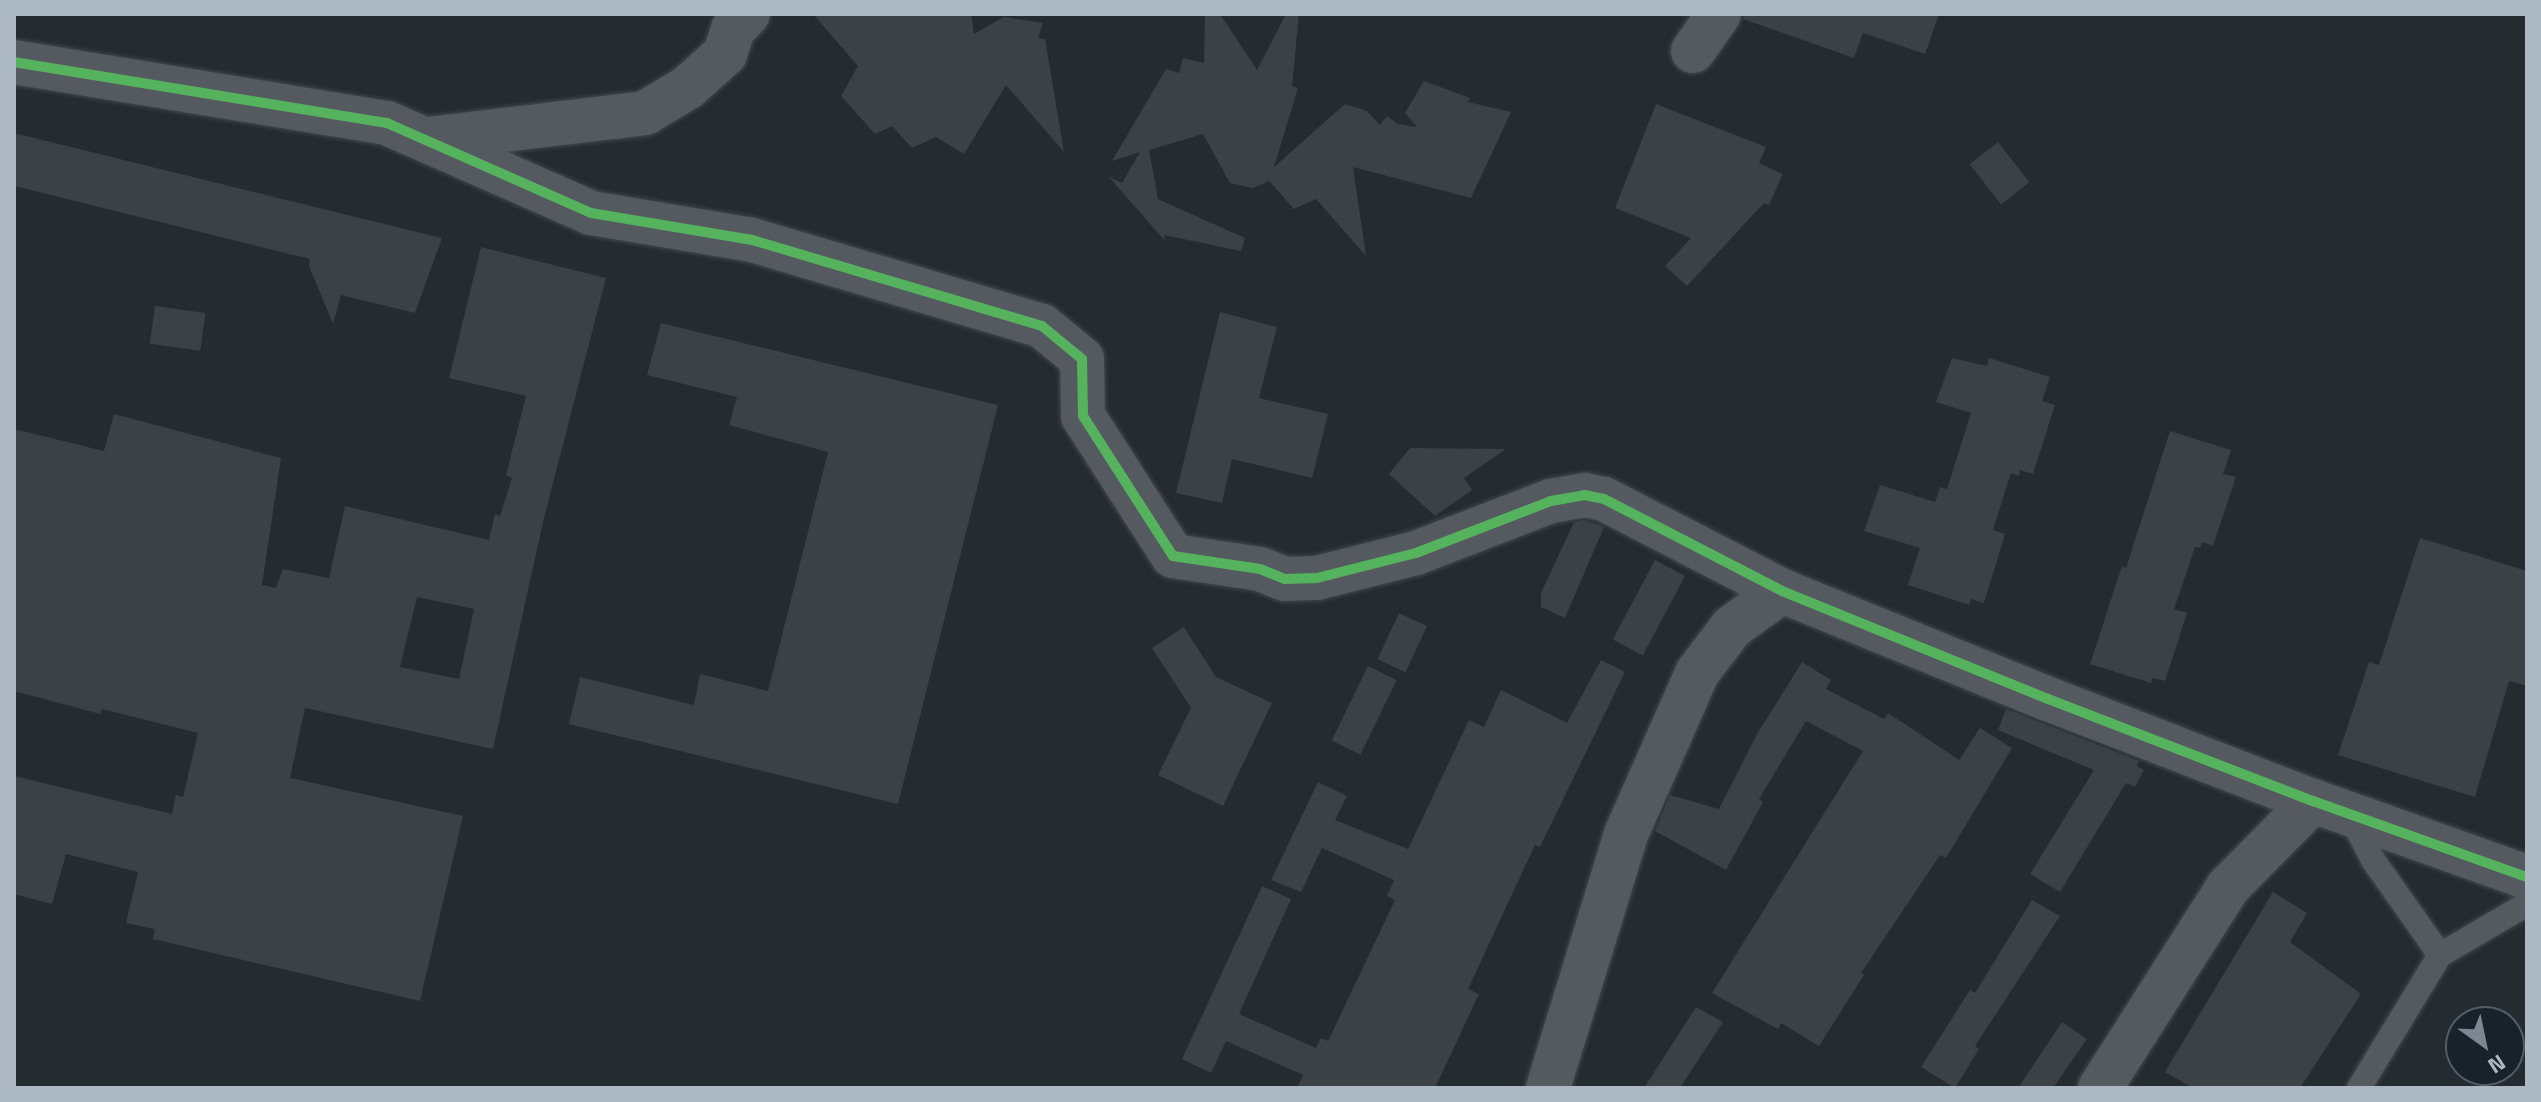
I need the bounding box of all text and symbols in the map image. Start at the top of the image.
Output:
north arrow [2445,1006,2525,1086]
text: N [2481,1046,2513,1083]

